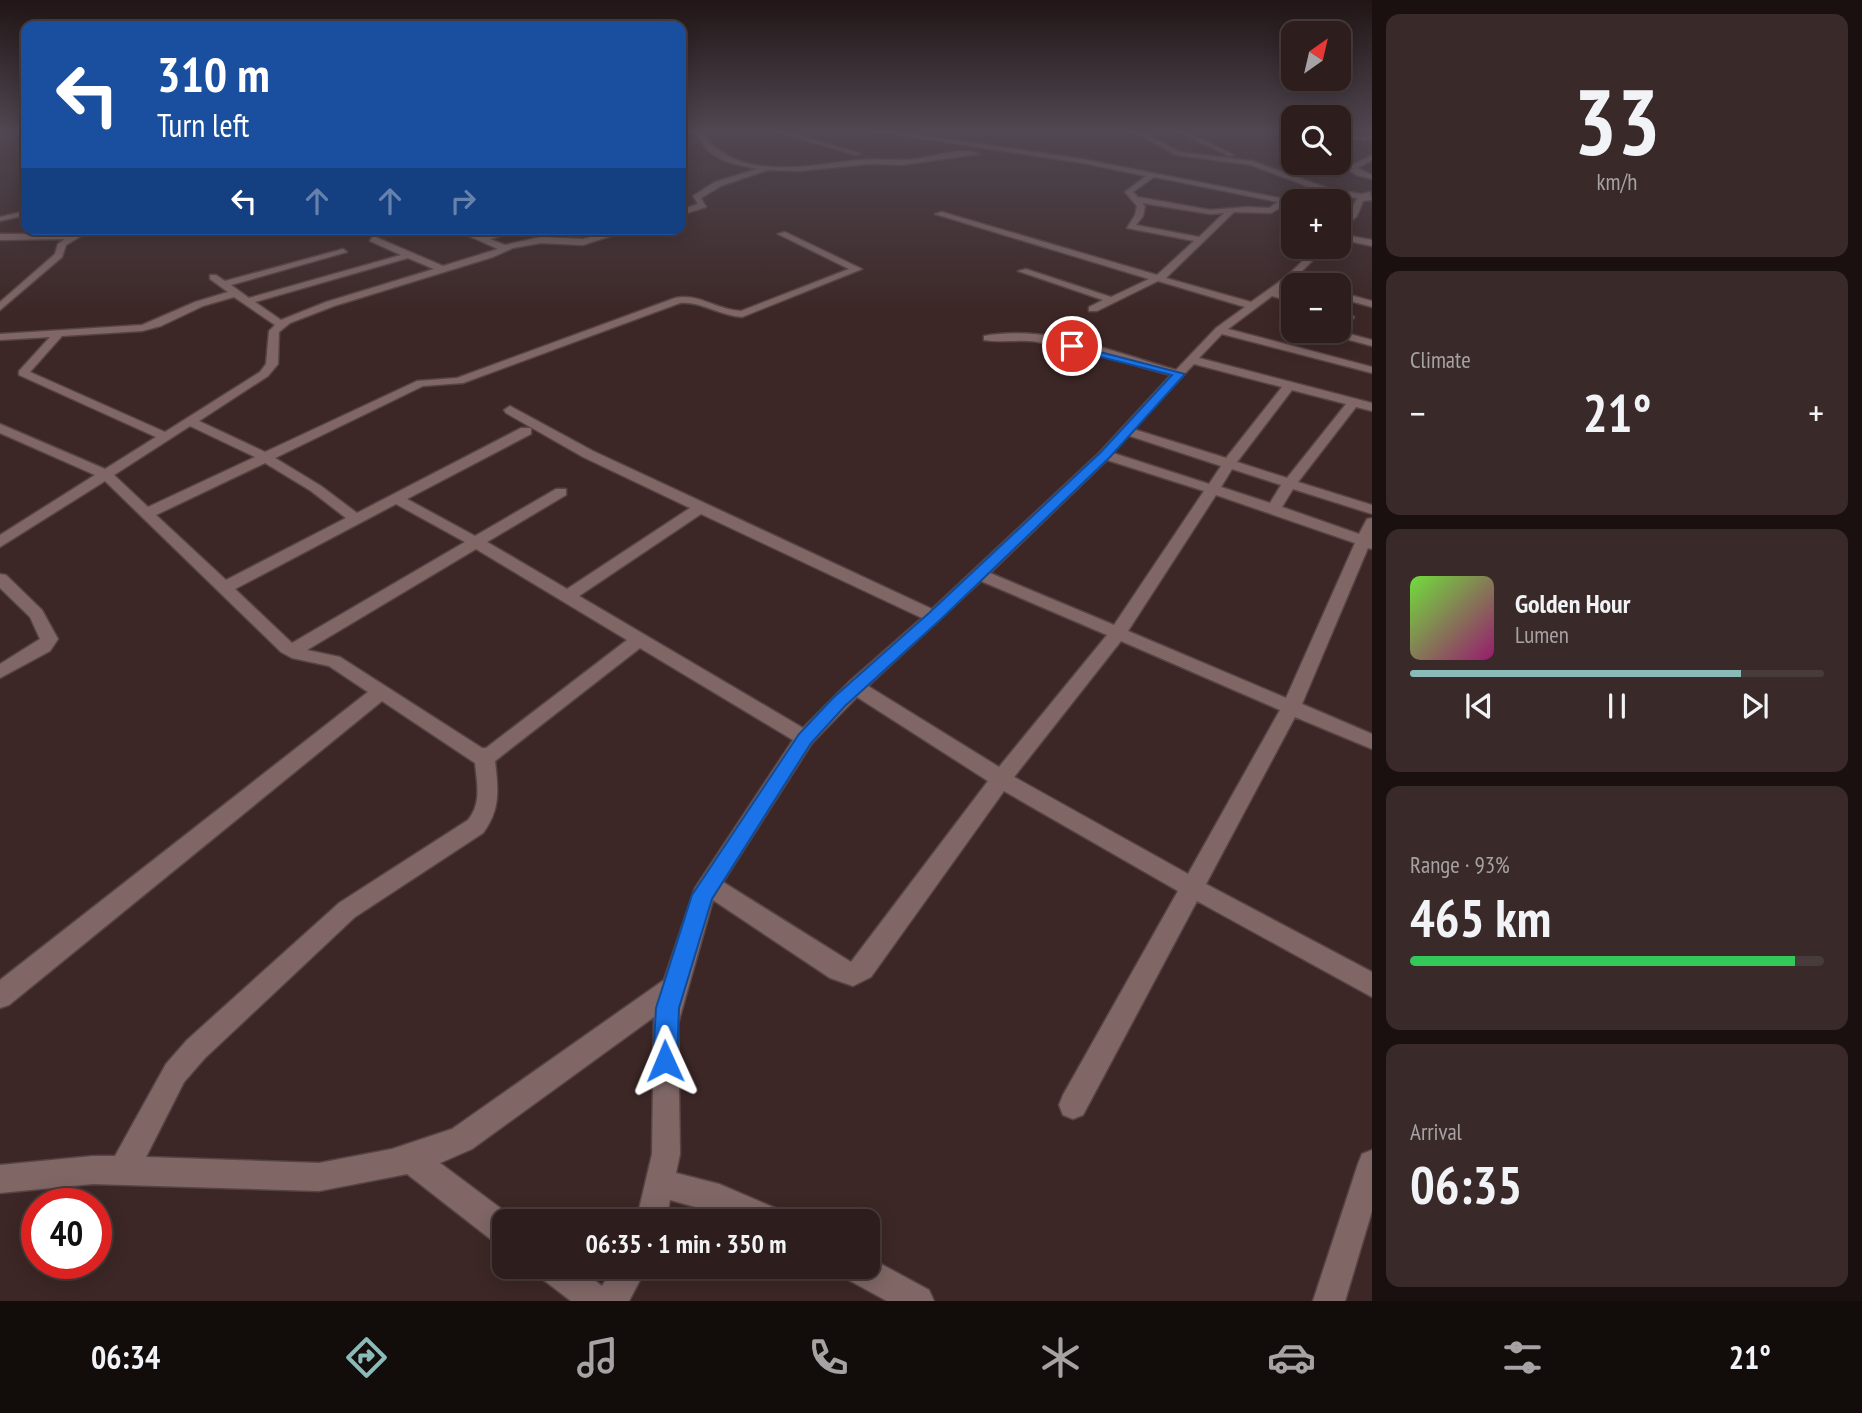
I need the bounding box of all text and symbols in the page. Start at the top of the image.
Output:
north arrow [1281,21,1351,91]
map controls [1281,21,1351,343]
text: 310 m [157,42,270,106]
icon: left [42,49,133,140]
text: 33 [1574,62,1661,180]
text: Turn left [157,104,249,146]
button: search [1281,105,1351,175]
text: km/h [1597,167,1637,196]
icon: left [225,182,263,220]
icon: ahead [298,182,336,220]
icon: ahead [371,182,409,220]
icon: right [444,182,482,220]
button: + [1281,189,1351,259]
button: − [1281,273,1351,343]
pin [1042,316,1102,376]
icon: arrive [1053,327,1091,365]
text: Climate [1410,345,1471,374]
text: 21° [1583,379,1651,446]
text: − [1410,388,1426,437]
text: + [1808,388,1824,437]
text: Golden Hour [1515,587,1630,620]
text: Lumen [1515,620,1569,649]
icon: previous [1460,687,1498,725]
icon: pause [1598,687,1636,725]
icon: next [1736,687,1774,725]
text: Range · 93% [1410,850,1510,879]
text: 465 km [1410,884,1551,951]
position arrow [628,1024,702,1098]
text: Arrival [1410,1117,1462,1146]
text: 06:35 [1410,1151,1522,1218]
speed limit sign: 40 [21,1188,112,1279]
text: 06:35 · 1 min · 350 m [586,1227,786,1260]
icon: directions [342,1333,391,1382]
icon: music [573,1333,622,1382]
icon: phone [804,1333,853,1382]
icon: climate [1036,1333,1085,1382]
icon: car [1267,1333,1316,1382]
icon: filters [1498,1333,1547,1382]
text: 06:34 [91,1336,160,1378]
text: 21° [1729,1336,1771,1378]

